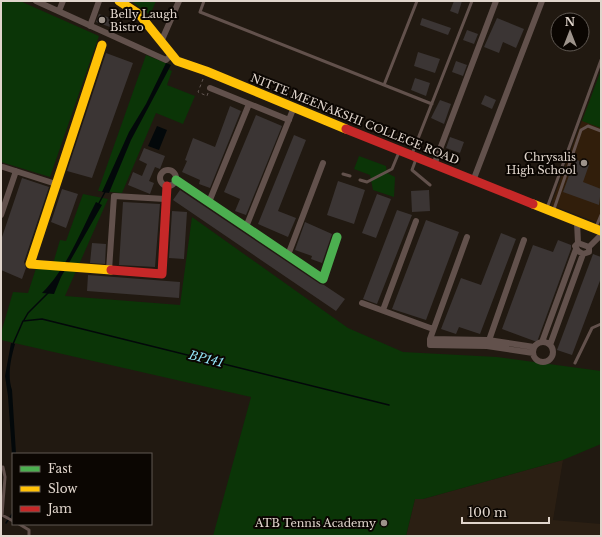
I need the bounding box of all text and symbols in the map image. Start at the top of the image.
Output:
place label: Belly Laugh Bistro [110,7,178,34]
north arrow [550,12,590,52]
marker: Belly Laugh Bistro [97,15,107,25]
text: N [565,15,576,29]
street label: NITTE MEENAKSHI COLLEGE ROAD [249,71,462,167]
place label: Chrysalis High School [506,150,576,177]
marker: Chrysalis High School [579,158,589,168]
water label: BP141 [186,347,225,370]
legend [12,453,152,525]
text: Fast [48,461,73,476]
text: Slow [48,481,78,496]
scale bar [462,499,549,525]
text: Jam [46,501,72,516]
text: 100 m [468,505,507,520]
place label: ATB Tennis Academy [254,516,376,530]
marker: ATB Tennis Academy [379,518,389,528]

